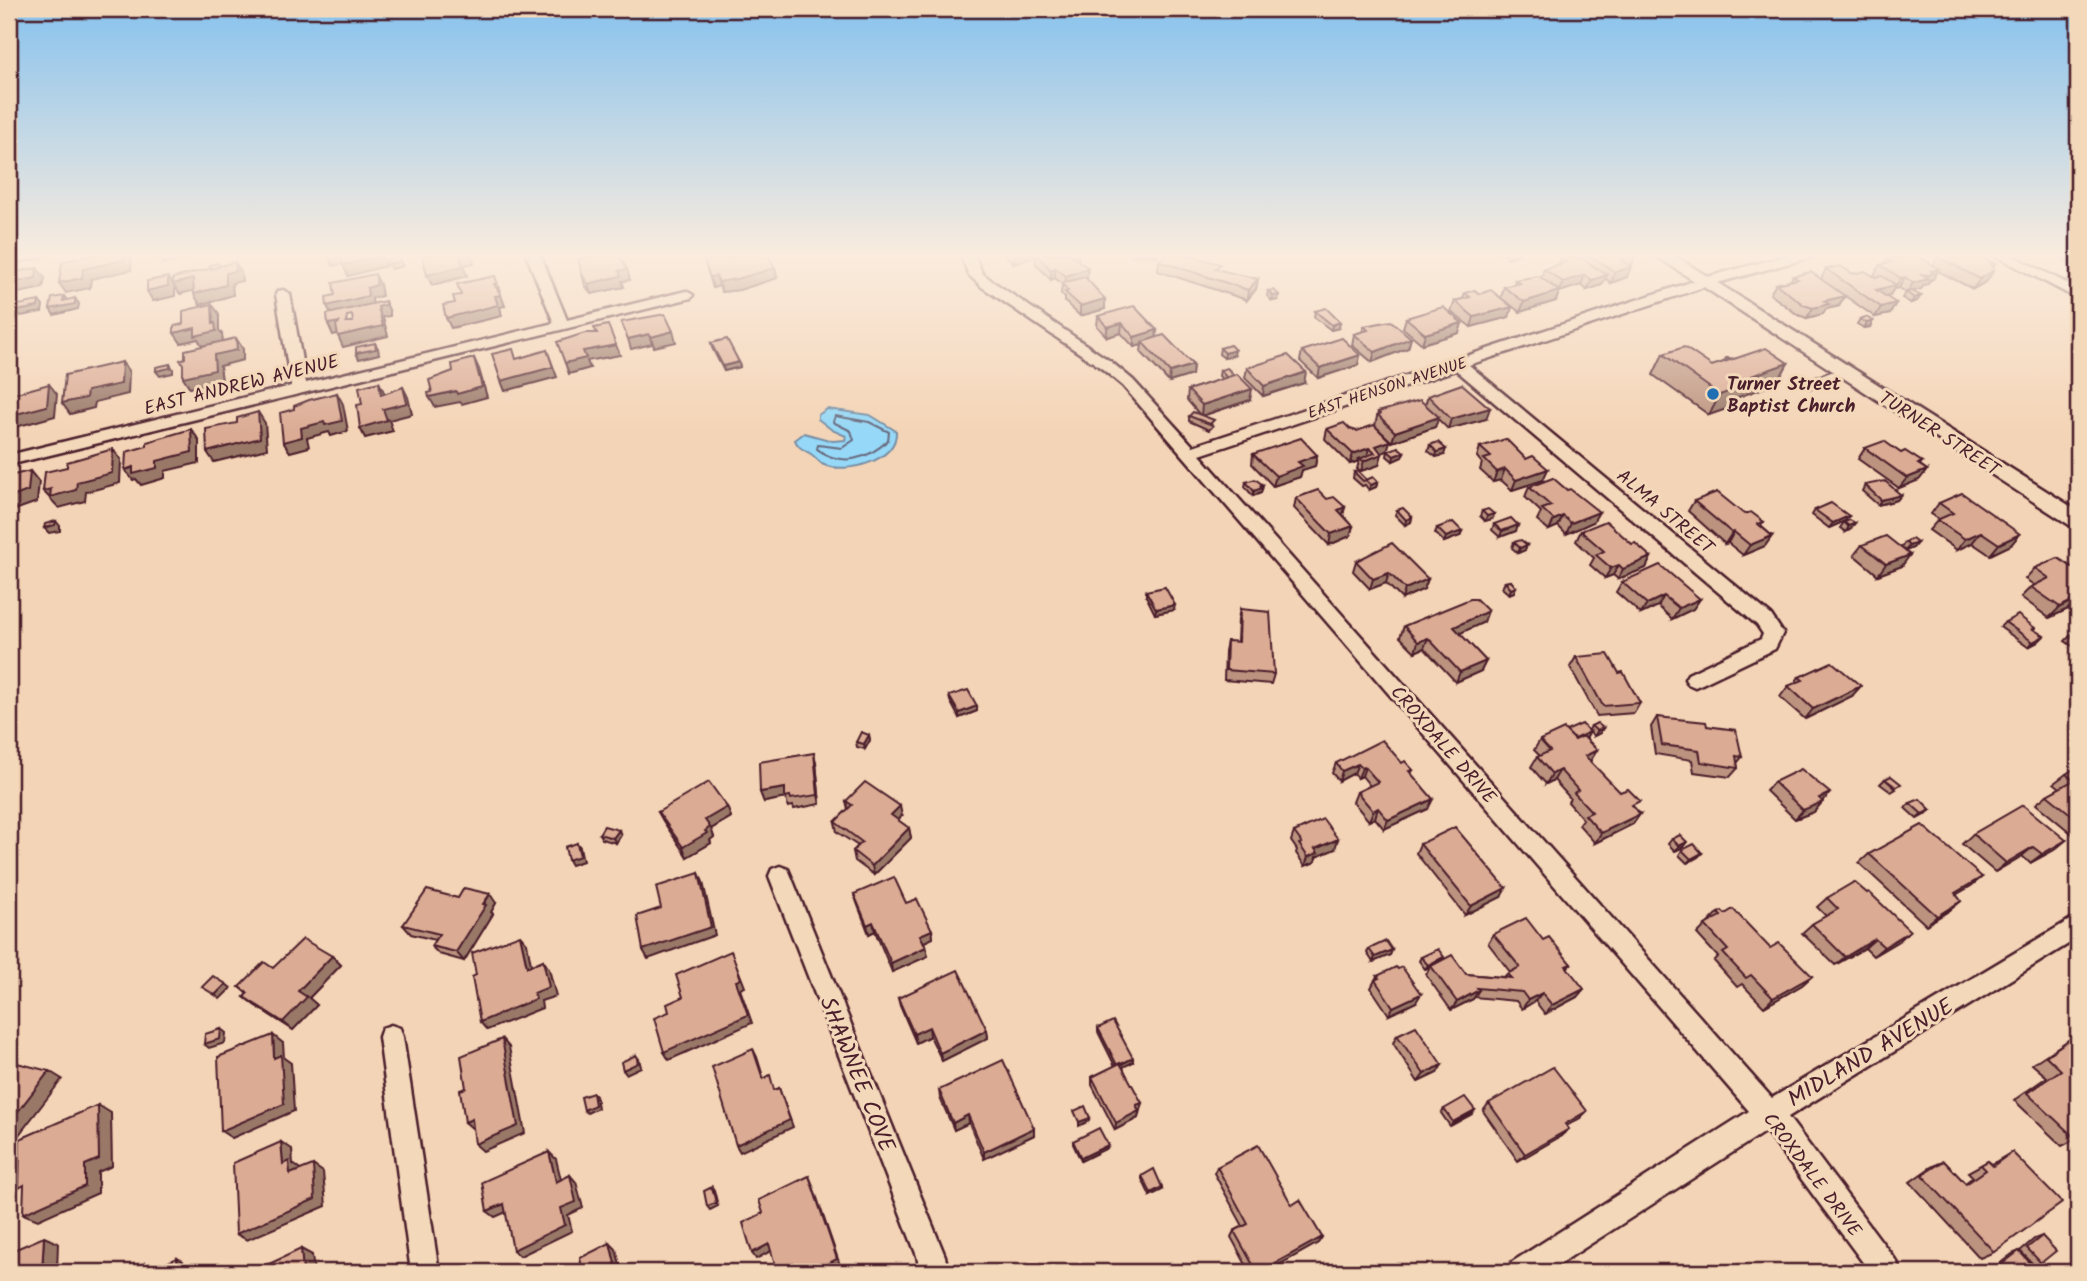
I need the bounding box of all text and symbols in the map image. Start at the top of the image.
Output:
street label: EAST ANDREW AVENUE [141,347,343,425]
street label: EAST HENSON AVENUE [1304,351,1471,426]
place label: Turner Street Baptist Church [1727,370,1856,422]
street label: TURNER STREET [1872,384,2007,486]
marker: Turner Street Baptist Church [1705,386,1721,402]
street label: ALMA STREET [1609,463,1722,564]
street label: CROXDALE DRIVE [1382,679,1503,812]
street label: MIDLAND AVENUE [1781,989,1962,1118]
street label: SHAWNEE COVE [809,992,904,1158]
street label: CROXDALE DRIVE [1754,1107,1869,1245]

